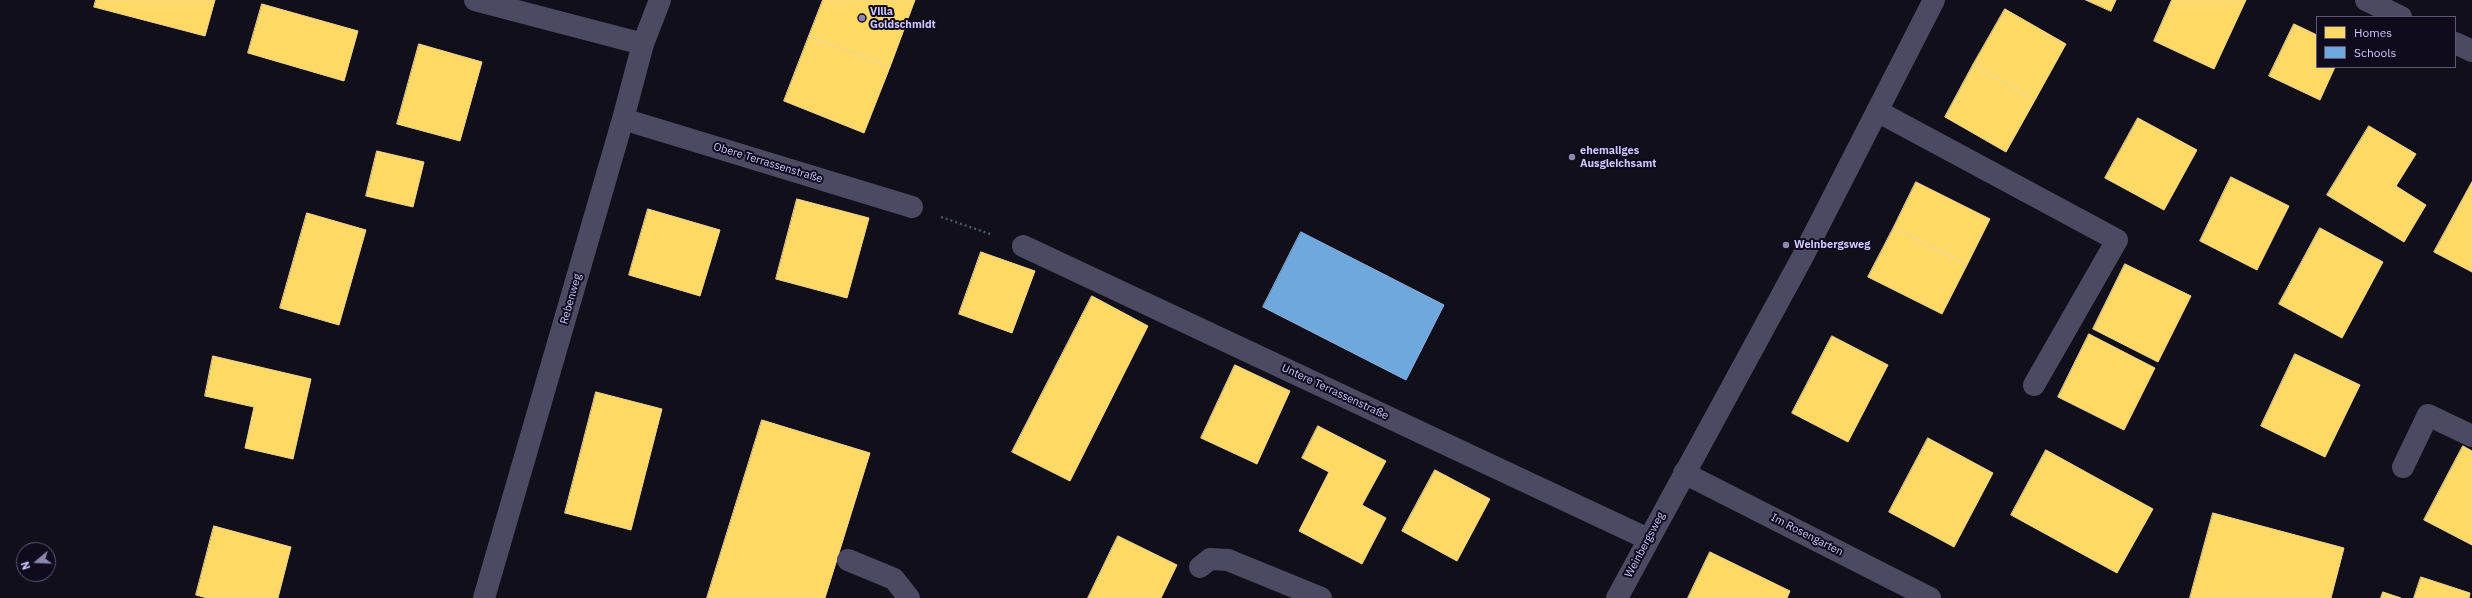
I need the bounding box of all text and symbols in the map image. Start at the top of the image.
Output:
place label: Villa Goldschmidt [870,5,936,31]
marker: Villa Goldschmidt [857,13,867,23]
legend [2316,16,2456,68]
text: Homes [2354,25,2392,40]
text: Schools [2354,45,2396,60]
street label: Obere Terrassenstraße [712,140,824,186]
place label: ehemaliges Ausgleichsamt [1580,144,1656,170]
marker: ehemaliges Ausgleichsamt [1567,152,1577,162]
place label: Weinbergsweg [1794,238,1870,252]
marker: Weinbergsweg [1781,240,1791,250]
street label: Rebenweg [558,272,584,326]
street label: Untere Terrassenstraße [1279,361,1391,423]
street label: Weinbergsweg [1622,510,1668,580]
street label: Im Rosengarten [1769,511,1845,559]
north arrow [16,542,56,582]
text: N [18,560,34,572]

